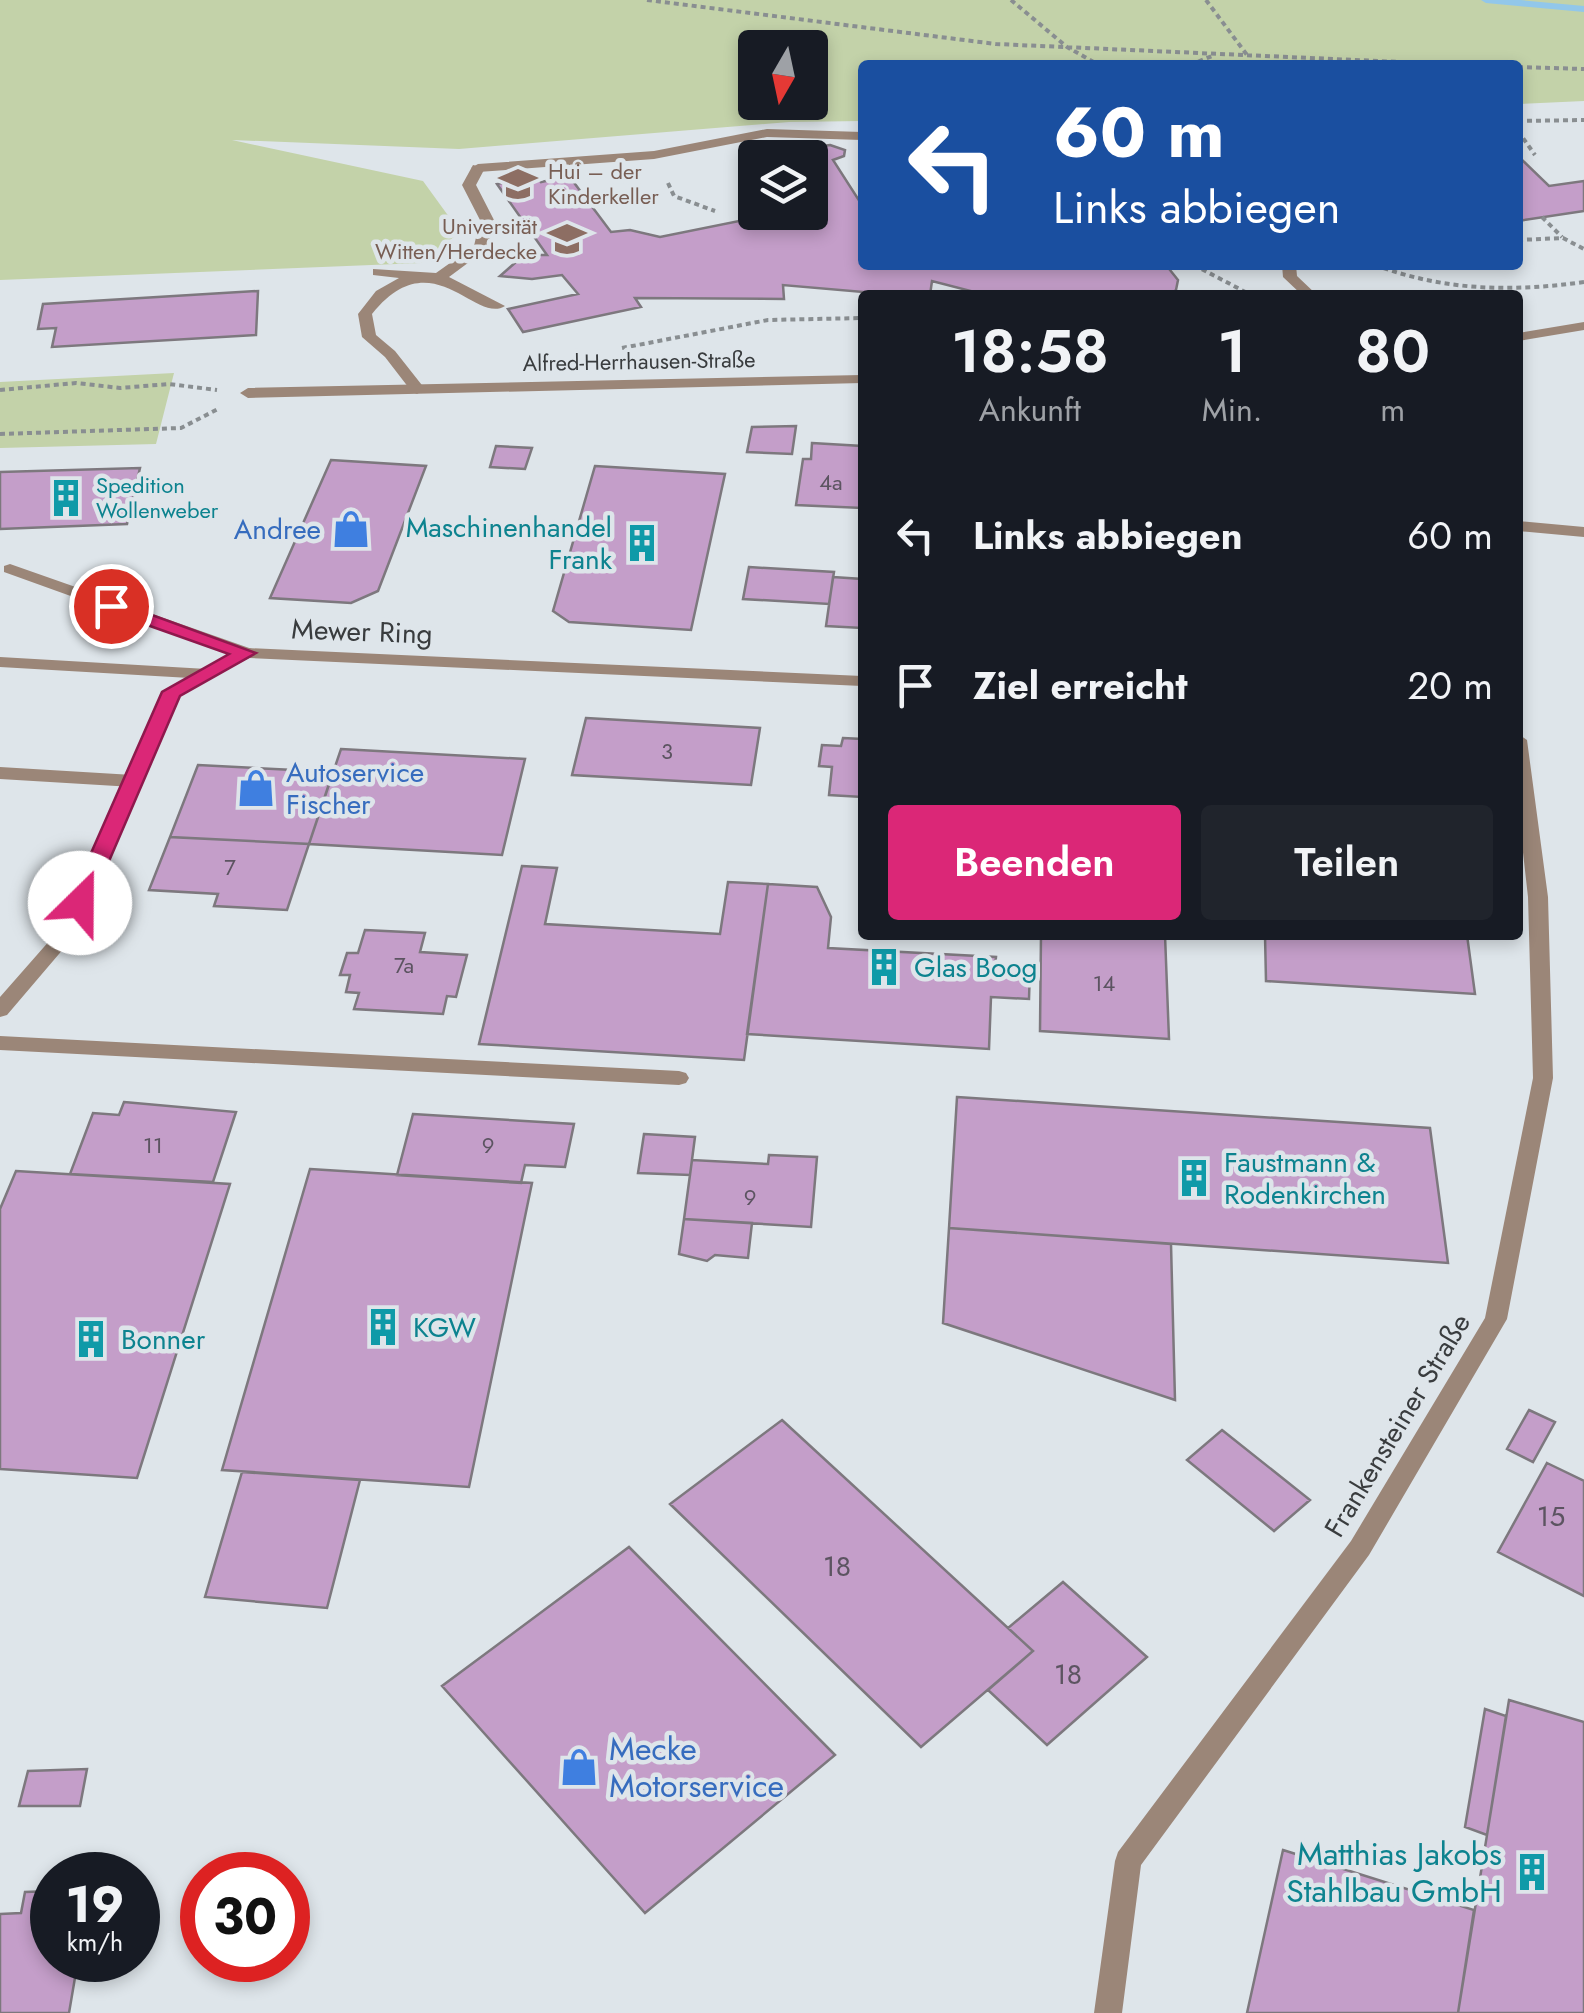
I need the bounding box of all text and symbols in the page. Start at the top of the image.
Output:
north arrow [738,30,828,120]
map controls [738,30,828,230]
text: 60 m [1053,82,1225,183]
icon: left [888,100,1018,230]
button: layers [738,140,828,230]
place label: Hui – der Kinderkeller [548,155,659,212]
school or university icon: Hui – der Kinderkeller [497,163,539,205]
text: Links abbiegen [1053,175,1340,240]
place label: Universität Witten/Herdecke [375,210,538,267]
school or university icon: Universität Witten/Herdecke [546,218,588,260]
text: 18:58 [951,308,1109,395]
text: 1 [1217,308,1247,395]
text: 80 [1355,308,1430,395]
street label: Alfred-Herrhausen-Straße [522,343,756,379]
text: Ankunft [979,387,1081,433]
text: Min. [1202,387,1262,433]
text: m [1380,387,1405,433]
house number: 4a [819,466,843,498]
place label: Spedition Wollenweber [96,469,219,526]
building icon: Spedition Wollenweber [45,477,87,519]
place label: Maschinenhandel Frank [406,507,613,580]
shop icon: Andree [330,508,372,550]
icon: left [888,508,943,563]
text: Links abbiegen [973,508,1243,563]
text: 60 m [1407,508,1493,563]
place label: Andree [234,509,321,550]
building icon: Maschinenhandel Frank [621,522,663,564]
pin [69,564,154,649]
icon: arrive [84,579,139,634]
street label: Mewer Ring [291,609,433,654]
icon: arrive [888,658,943,713]
text: Ziel erreicht [973,658,1188,713]
text: 20 m [1408,658,1493,713]
house number: 3 [661,735,673,767]
place label: Autoservice Fischer [286,752,424,825]
shop icon: Autoservice Fischer [235,767,277,809]
button: Beenden [888,805,1181,920]
button: Teilen [1201,805,1493,920]
position arrow [28,851,132,955]
house number: 7 [224,851,236,883]
building icon: Glas Boog [863,946,905,988]
place label: Glas Boog [914,947,1037,988]
house number: 7a [394,949,414,981]
house number: 14 [1093,967,1116,999]
house number: 11 [143,1129,163,1161]
house number: 9 [482,1129,494,1161]
place label: Faustmann & Rodenkirchen [1224,1142,1386,1215]
building icon: Faustmann & Rodenkirchen [1173,1157,1215,1199]
house number: 9 [744,1181,756,1213]
building icon: KGW [362,1306,404,1348]
street label: Frankensteiner Straße [1314,1306,1481,1545]
place label: KGW [413,1307,476,1348]
building icon: Bonner [70,1318,112,1360]
place label: Bonner [121,1319,206,1360]
house number: 15 [1537,1496,1565,1537]
house number: 18 [823,1546,851,1587]
house number: 18 [1054,1654,1082,1695]
place label: Mecke Motorservice [609,1726,784,1809]
shop icon: Mecke Motorservice [558,1746,600,1788]
place label: Matthias Jakobs Stahlbau GmbH [1286,1831,1502,1914]
building icon: Matthias Jakobs Stahlbau GmbH [1511,1851,1553,1893]
speed limit sign: 30 [180,1852,310,1982]
text: 19 [66,1868,124,1941]
text: km/h [67,1924,123,1960]

